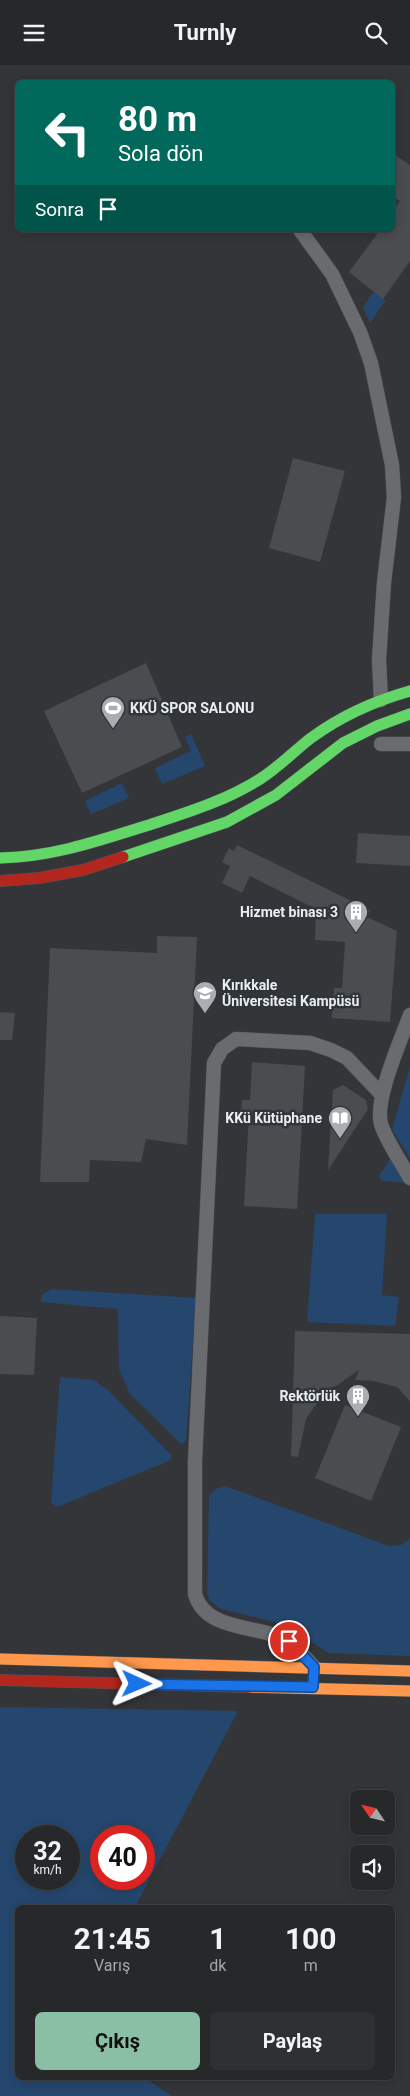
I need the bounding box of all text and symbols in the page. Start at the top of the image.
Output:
icon: menu [20,19,48,47]
icon: search [362,19,390,47]
text: Turnly [174,20,236,45]
text: 80 m [118,99,197,140]
icon: left [35,100,100,165]
text: Sola dön [118,141,204,166]
icon: arrive [94,195,122,223]
text: Sonra [35,198,84,221]
sports icon: KKÜ SPOR SALONU [100,695,126,729]
place label: KKÜ SPOR SALONU [130,700,254,716]
building icon: Hizmet binası 3 [343,899,369,933]
place label: Hizmet binası 3 [240,904,338,920]
place label: Kırıkkale Üniversitesi Kampüsü [222,977,359,1009]
school or university icon: Kırıkkale Üniversitesi Kampüsü [192,980,218,1014]
library icon: KKü Kütüphane [327,1105,353,1139]
place label: KKü Kütüphane [225,1110,322,1126]
building icon: Rektörlük [345,1383,371,1417]
place label: Rektörlük [279,1388,341,1404]
pin [268,1620,310,1662]
icon: arrive [275,1627,303,1655]
position arrow [110,1657,162,1709]
north arrow [350,1790,395,1835]
map controls [350,1790,395,1890]
speed limit sign: 40 [90,1825,155,1890]
text: 32 [33,1837,62,1866]
button: sound [350,1845,395,1890]
text: km/h [33,1863,62,1877]
text: 21:45 [73,1921,151,1956]
text: 1 [209,1921,226,1956]
text: 100 [285,1921,337,1956]
text: Varış [94,1956,130,1975]
text: dk [209,1956,226,1975]
text: m [304,1956,318,1975]
button: Çıkış [35,2012,200,2070]
button: Paylaş [210,2012,375,2070]

